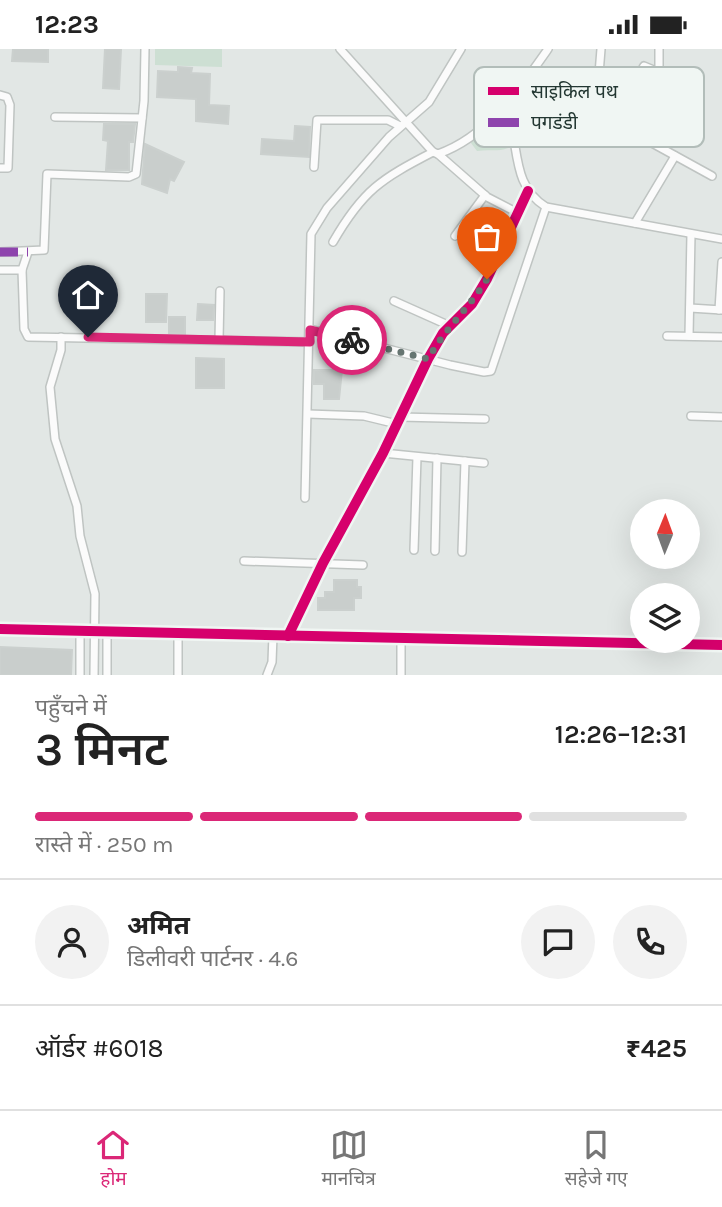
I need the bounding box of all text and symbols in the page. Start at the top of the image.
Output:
text: 12:23 [35,9,99,40]
legend [474,67,704,147]
text: साइकिल पथ [531,81,619,103]
text: पगडंडी [531,112,579,134]
pin [457,207,517,279]
icon: bag [468,218,506,256]
pin [58,265,118,337]
icon: home [69,276,107,314]
courier [317,305,387,375]
icon: bike [333,321,371,359]
north arrow [630,499,700,569]
map controls [630,499,700,653]
button: layers [630,583,700,653]
text: पहुँचने में [35,694,107,721]
text: 12:26–12:31 [555,719,687,750]
text: 3 मिनट [35,723,168,777]
text: रास्ते में · 250 m [35,831,174,858]
button: person [35,905,109,979]
button: chat [521,905,595,979]
button: phone [613,905,687,979]
text: अमित [127,910,190,941]
text: डिलीवरी पार्टनर · 4.6 [127,945,298,972]
text: ऑर्डर #6018 [35,1033,163,1064]
text: ₹425 [626,1033,687,1064]
tab: होम [94,1126,132,1193]
tab: मानचित्र [321,1126,376,1193]
tab: सहेजे गए [565,1126,627,1193]

